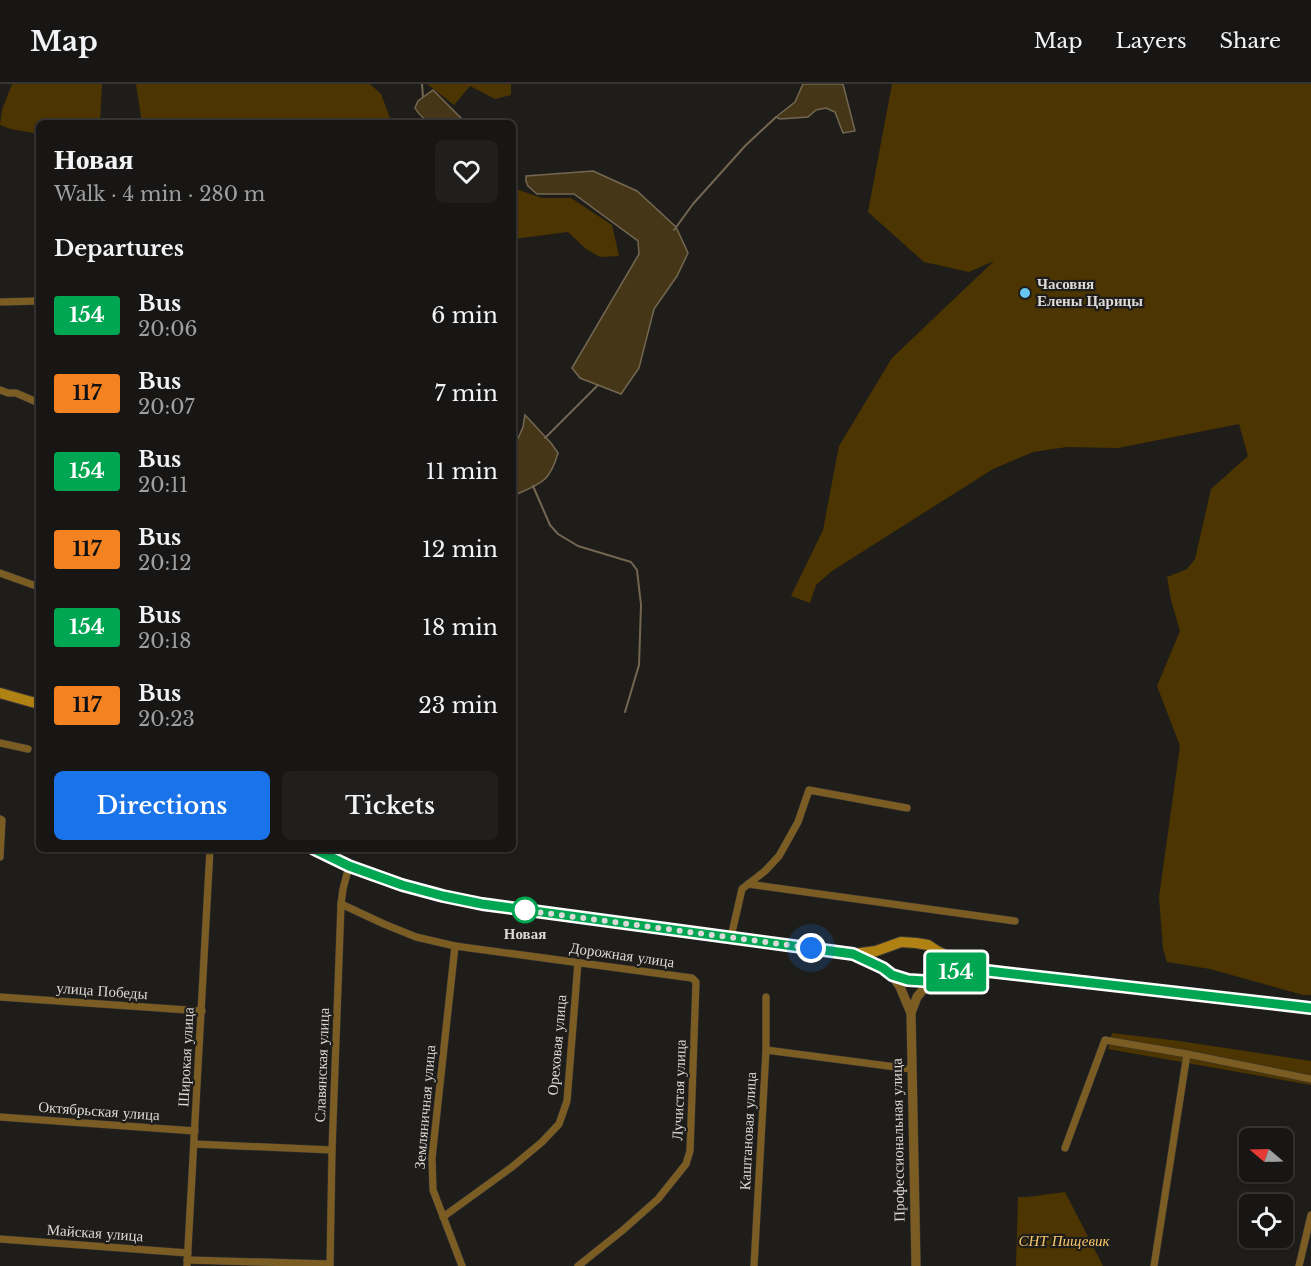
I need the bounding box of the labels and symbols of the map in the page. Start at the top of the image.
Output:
place label: Часовня Елены Царицы [1037,274,1143,310]
marker: Часовня Елены Царицы [1018,286,1032,300]
marker: Новая [512,897,538,923]
place label: Новая [504,924,546,943]
your location [796,933,826,963]
street label: Дорожная улица [568,938,676,971]
line badge: 154 [922,952,990,992]
street label: улица Победы [56,978,148,1003]
street label: Ореховая улица [543,993,570,1096]
street label: Широкая улица [173,1006,198,1107]
street label: Славянская улица [310,1007,333,1123]
street label: Лучистая улица [667,1039,690,1141]
street label: Земляничная улица [410,1044,439,1170]
street label: Профессиональная улица [887,1058,908,1222]
street label: Каштановая улица [735,1071,760,1191]
street label: Октябрьская улица [38,1097,161,1124]
north arrow [1239,1128,1293,1182]
street label: Майская улица [46,1220,144,1245]
park label: СНТ Пищевик [1018,1231,1110,1250]

